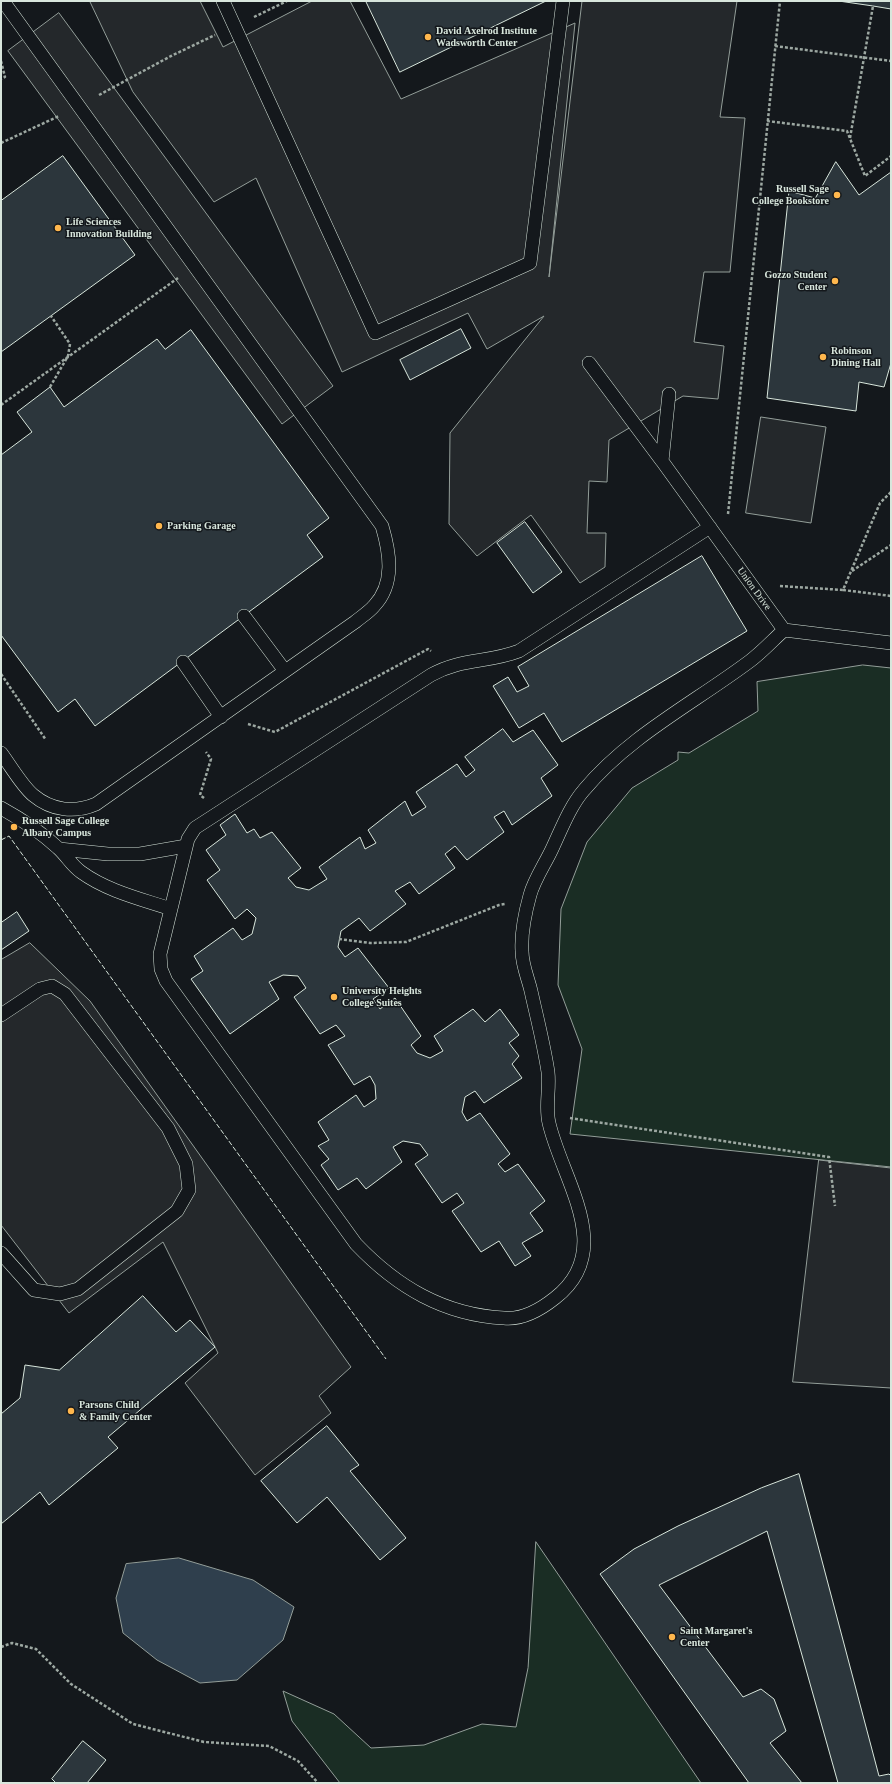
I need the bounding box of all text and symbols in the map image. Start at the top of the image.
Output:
place label: David Axelrod Institute Wadsworth Center [436,25,537,48]
marker: David Axelrod Institute Wadsworth Center [423,32,433,42]
place label: Russell Sage College Bookstore [752,183,829,206]
marker: Russell Sage College Bookstore [832,190,842,200]
place label: Life Sciences Innovation Building [66,216,152,240]
marker: Life Sciences Innovation Building [53,223,63,233]
place label: Gozzo Student Center [764,269,827,292]
marker: Gozzo Student Center [830,276,840,286]
place label: Robinson Dining Hall [831,345,881,368]
marker: Robinson Dining Hall [818,352,828,362]
place label: Parking Garage [167,520,236,532]
marker: Parking Garage [154,521,164,531]
street label: Union Drive [734,565,774,613]
place label: Russell Sage College Albany Campus [22,815,109,838]
marker: Russell Sage College Albany Campus [9,822,19,832]
place label: University Heights College Suites [342,985,422,1008]
marker: University Heights College Suites [329,992,339,1002]
place label: Parsons Child & Family Center [79,1399,152,1422]
marker: Parsons Child & Family Center [66,1406,76,1416]
place label: Saint Margaret's Center [680,1625,752,1648]
marker: Saint Margaret's Center [667,1632,677,1642]

